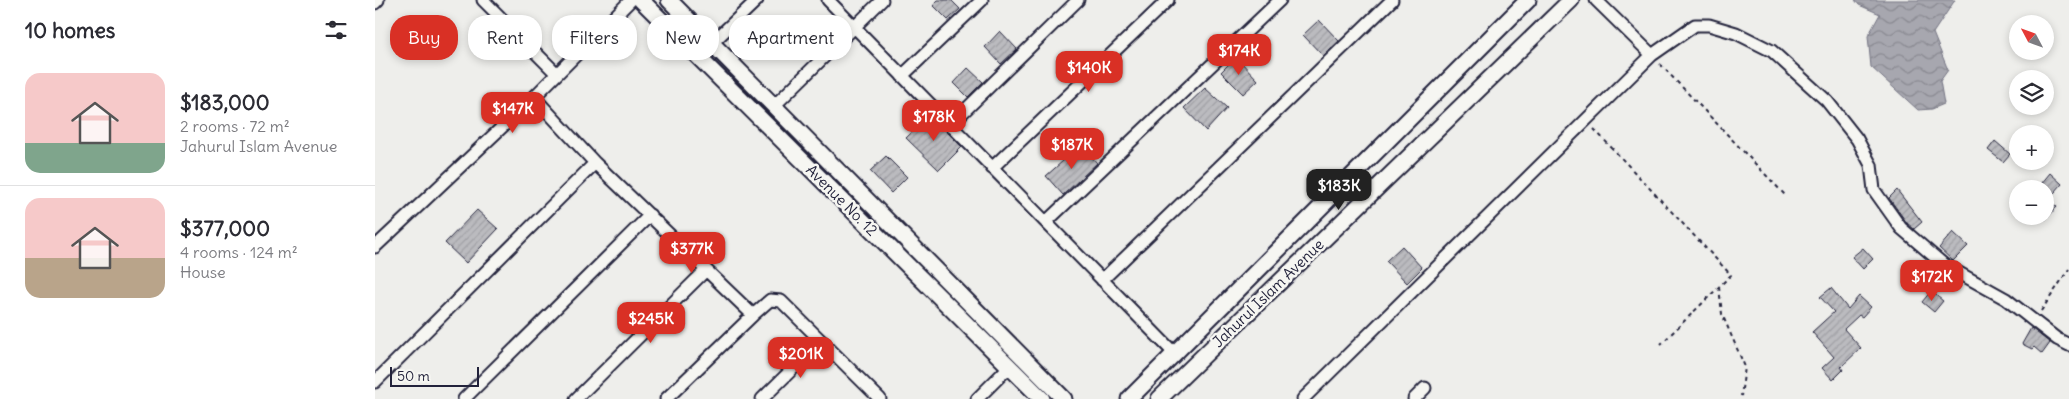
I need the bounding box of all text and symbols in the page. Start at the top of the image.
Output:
chip: Buy [390,15,458,60]
chip: Rent [468,15,542,60]
chip: Filters [552,15,637,60]
chip: New [647,15,719,60]
chip: Apartment [729,15,852,60]
north arrow [2009,15,2054,60]
map controls [2009,15,2054,225]
icon: filters [322,16,350,44]
text: 10 homes [25,17,115,44]
pin: $174K [1204,34,1274,76]
text: $174K [1218,40,1260,60]
pin: $140K [1054,51,1124,93]
text: $140K [1067,57,1111,77]
button: layers [2009,70,2054,115]
text: $183,000 [180,89,270,116]
pin: $147K [478,92,548,134]
icon: home [65,93,125,153]
text: $147K [492,98,534,118]
pin: $178K [899,100,969,142]
text: $178K [913,106,955,126]
text: 2 rooms · 72 m² [180,116,290,136]
button: + [2009,125,2054,170]
pin: $187K [1037,128,1107,170]
text: $187K [1051,134,1093,154]
text: Jahurul Islam Avenue [180,136,337,156]
street label: Avenue No. 12 [802,160,882,240]
pin: $183K [1304,168,1374,211]
text: $183K [1317,175,1361,195]
button: − [2009,180,2054,225]
text: $377,000 [180,215,270,242]
icon: home [65,218,125,278]
pin: $377K [657,232,727,274]
street label: Jahurul Islam Avenue [1208,235,1328,351]
text: $377K [670,238,714,258]
text: 4 rooms · 124 m² [180,242,298,262]
pin: $172K [1897,260,1967,302]
text: House [180,262,226,282]
text: $172K [1911,266,1953,286]
pin: $245K [616,302,686,344]
text: $245K [628,308,674,328]
pin: $201K [766,336,836,379]
text: $201K [779,343,823,363]
scale bar [390,364,479,387]
text: 50 m [397,367,430,385]

